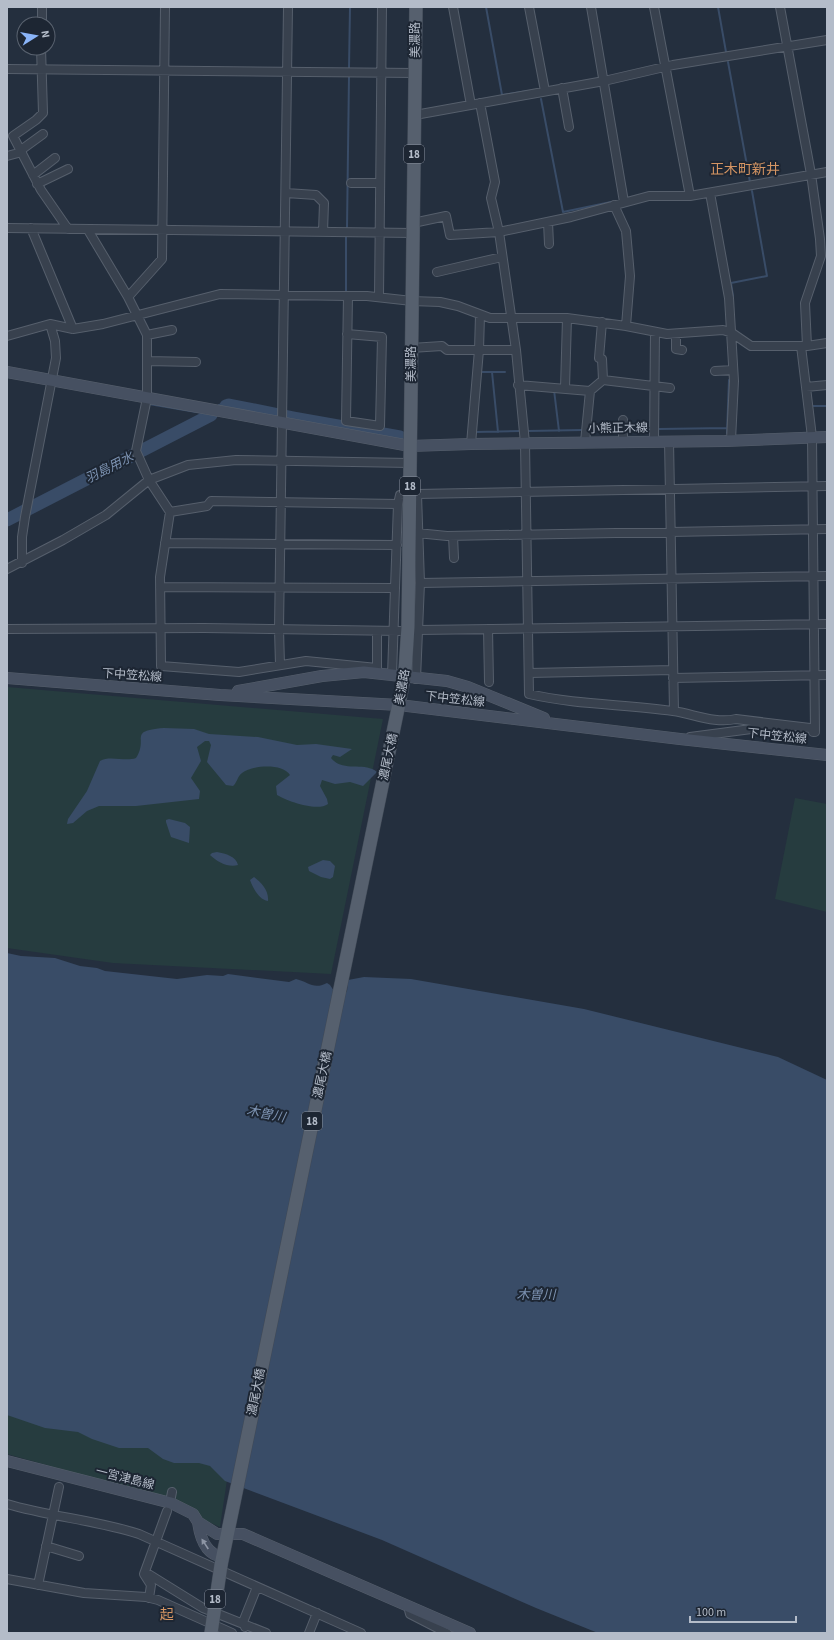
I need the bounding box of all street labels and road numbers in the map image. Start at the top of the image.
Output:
street label: 美濃路 [407,22,424,58]
road number: 18 [404,145,424,163]
street label: 美濃路 [403,346,420,382]
street label: 小熊正木線 [588,419,648,438]
road number: 18 [400,477,420,495]
street label: 下中笠松線 [101,665,162,686]
street label: 美濃路 [391,668,414,706]
street label: 下中笠松線 [424,688,486,711]
street label: 下中笠松線 [746,725,808,748]
street label: 濃尾大橋 [375,732,402,782]
street label: 濃尾大橋 [309,1050,336,1100]
road number: 18 [302,1112,322,1130]
street label: 濃尾大橋 [244,1367,269,1417]
street label: 一宮津島線 [94,1463,156,1494]
road number: 18 [205,1590,225,1608]

